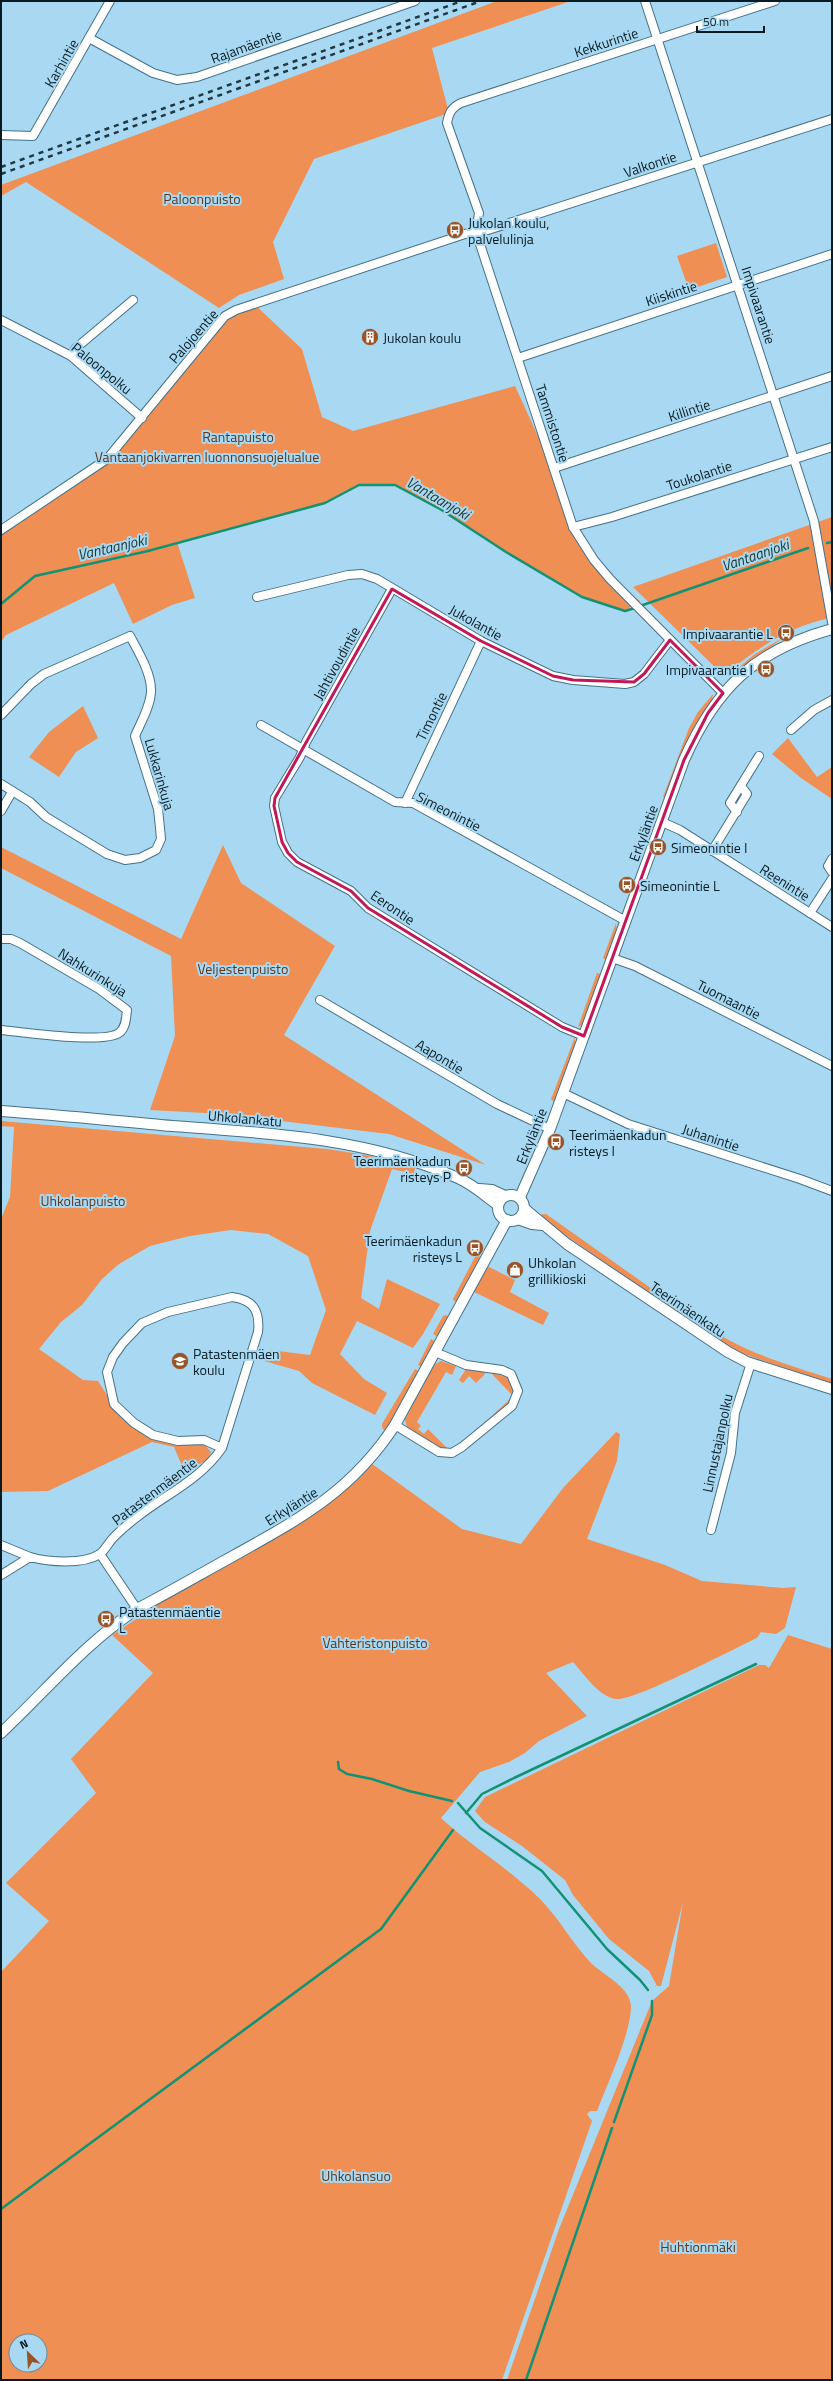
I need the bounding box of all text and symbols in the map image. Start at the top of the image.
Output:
scale bar [697,8,764,34]
text: 50 m [703,12,729,31]
street label: Kekkurintie [571,22,641,62]
street label: Rajamäentie [208,23,284,69]
street label: Karhintie [39,35,83,91]
street label: Valkontie [621,146,679,182]
park label: Paloonpuisto [163,188,241,209]
place label: Jukolan koulu, palvelulinja [468,212,549,249]
bus stop icon: Jukolan koulu, palvelulinja [445,220,465,240]
street label: Impivaarantie [737,263,781,347]
street label: Kiiskintie [643,275,699,311]
street label: Palojoentie [163,304,223,368]
building icon: Jukolan koulu [360,327,380,347]
place label: Jukolan koulu [383,327,461,348]
street label: Paloonpolku [67,337,137,399]
street label: Tammistontie [531,381,575,465]
street label: Killintie [665,393,713,427]
park label: Rantapuisto [202,426,274,447]
park label: Vantaanjokivarren luonnonsuojelualue [95,446,319,467]
street label: Toukolantie [664,455,734,495]
water label: Vantaanjoki [402,471,476,526]
water label: Vantaanjoki [75,527,151,566]
water label: Vantaanjoki [718,532,794,577]
street label: Jukolantie [445,599,507,645]
street label: Jahtivoudintie [307,623,365,703]
place label: Impivaarantie L [683,623,773,644]
bus stop icon: Impivaarantie L [776,623,796,643]
place label: Impivaarantie I [666,659,753,680]
bus stop icon: Impivaarantie I [756,659,776,679]
street label: Timontie [410,688,452,744]
street label: Lukkarinkuja [140,735,180,813]
street label: Simeonintie [413,786,485,836]
street label: Erkyläntie [623,802,663,864]
bus stop icon: Simeonintie I [648,837,668,857]
place label: Simeonintie I [671,837,747,858]
street label: Reenintie [756,858,814,906]
bus stop icon: Simeonintie L [617,875,637,895]
place label: Simeonintie L [640,875,720,896]
street label: Eerontie [367,885,419,929]
street label: Nahkurinkuja [54,942,132,1002]
park label: Veljestenpuisto [198,958,288,979]
street label: Tuomaantie [693,974,765,1024]
street label: Aapontie [412,1033,468,1079]
street label: Uhkolankatu [207,1104,283,1132]
street label: Erkyläntie [510,1105,552,1167]
street label: Juhanintie [680,1118,742,1156]
place label: Teerimäenkadun risteys I [569,1124,666,1161]
bus stop icon: Teerimäenkadun risteys I [546,1132,566,1152]
place label: Teerimäenkadun risteys P [354,1150,451,1187]
bus stop icon: Teerimäenkadun risteys P [454,1158,474,1178]
park label: Uhkolanpuisto [41,1190,125,1211]
place label: Teerimäenkadun risteys L [365,1230,462,1267]
bus stop icon: Teerimäenkadun risteys L [465,1238,485,1258]
place label: Uhkolan grillikioski [528,1252,586,1289]
shop icon: Uhkolan grillikioski [505,1260,525,1280]
street label: Teerimäenkatu [646,1276,730,1342]
place label: Patastenmäen koulu [193,1343,280,1380]
school or university icon: Patastenmäen koulu [170,1351,190,1371]
street label: Linnustajanpolku [696,1392,738,1494]
street label: Patastenmäentie [107,1452,201,1530]
street label: Erkyläntie [260,1482,322,1530]
place label: Patastenmäentie L [119,1601,221,1638]
bus stop icon: Patastenmäentie L [96,1609,116,1629]
park label: Vahteristonpuisto [322,1632,428,1653]
park label: Uhkolansuo [321,2165,391,2186]
park label: Huhtionmäki [660,2236,736,2257]
north arrow [8,2333,48,2373]
text: N [17,2335,31,2353]

